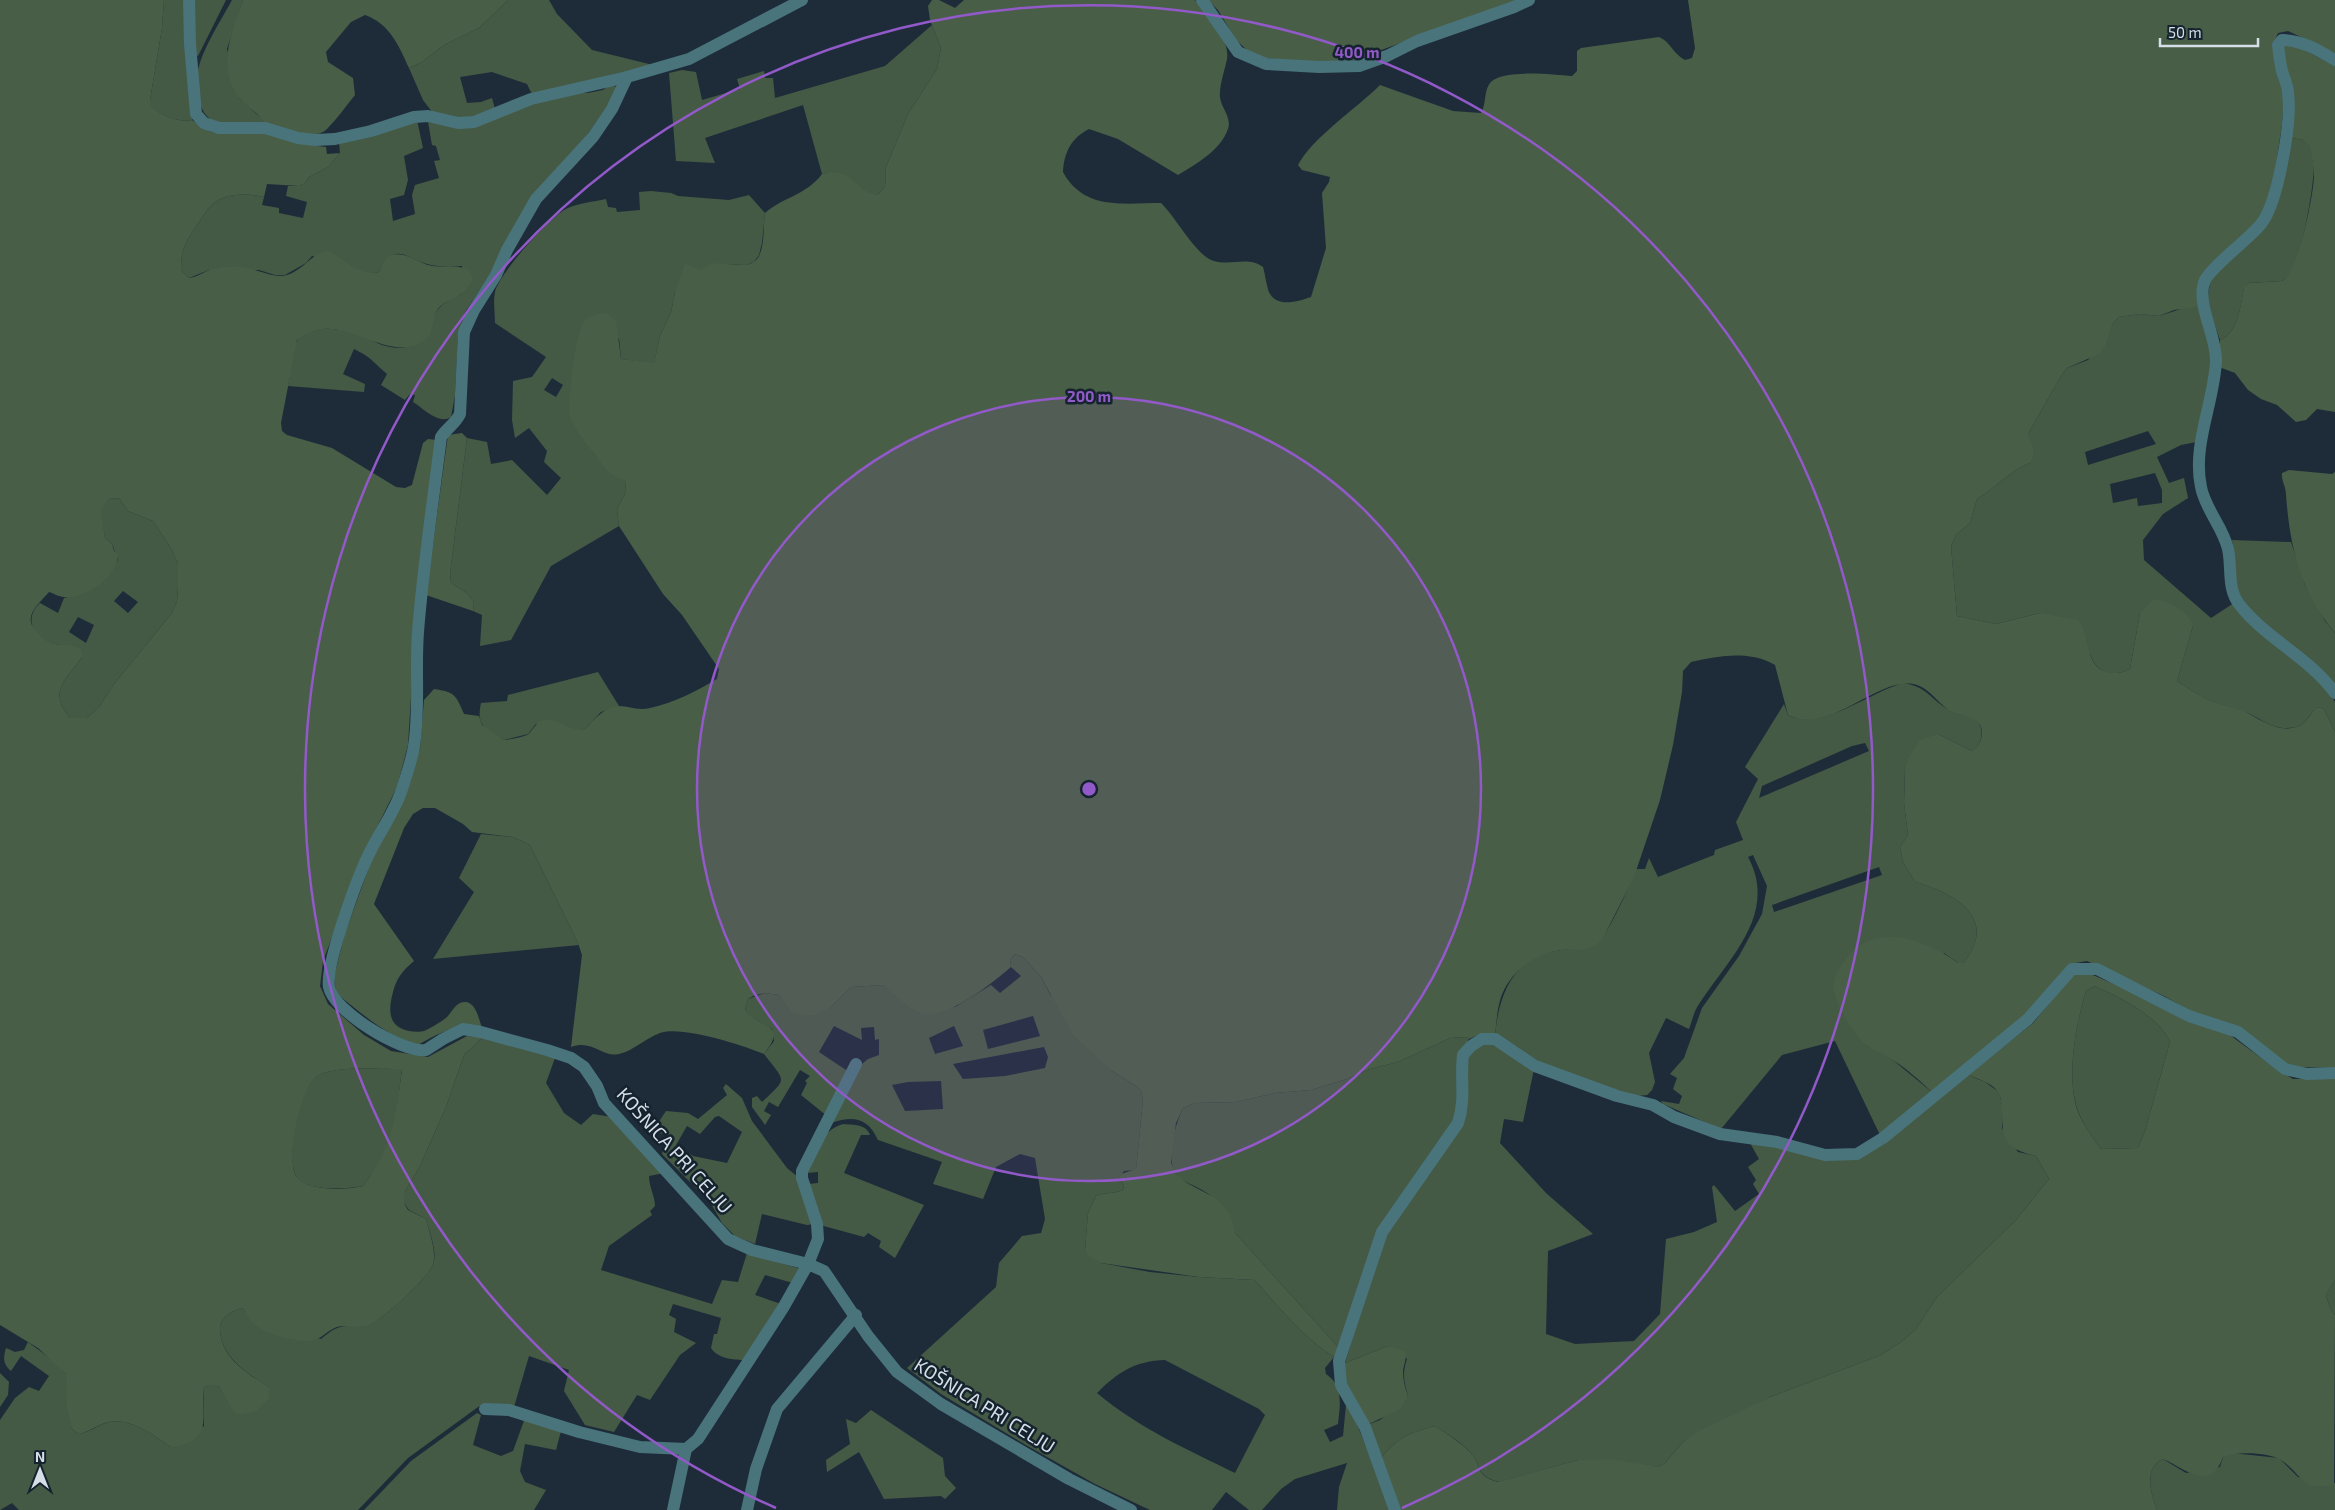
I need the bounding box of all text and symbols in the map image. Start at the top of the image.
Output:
scale bar [2160,15,2258,47]
text: 50 m [2168,23,2202,41]
text: 400 m [1335,43,1379,61]
text: 200 m [1067,387,1111,405]
centre of rings [1080,780,1098,798]
street label: KOŠNICA PRI CELJU [612,1082,738,1218]
street label: KOŠNICA PRI CELJU [910,1352,1060,1458]
north arrow [15,1445,65,1495]
text: N [35,1448,45,1465]

